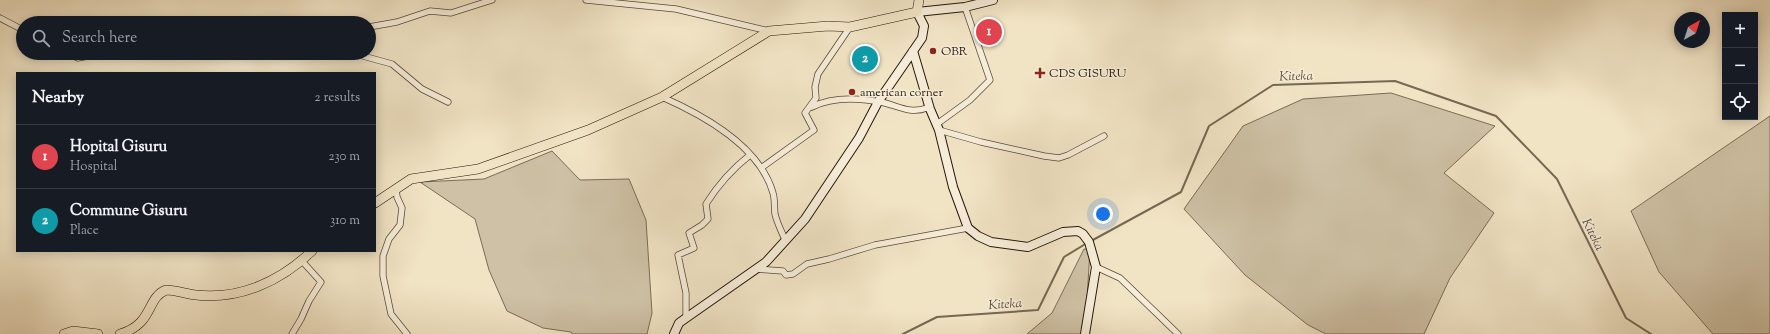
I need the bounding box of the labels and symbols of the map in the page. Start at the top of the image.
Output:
north arrow [1674,12,1710,48]
pin: 1 [976,17,1002,47]
place label: OBR [941,43,968,61]
pin: 2 [852,44,878,74]
marker: OBR [928,46,938,56]
place label: CDS GISURU [1049,65,1127,83]
marker: CDS GISURU [1034,67,1046,79]
water label: Kiteka [1279,67,1314,87]
place label: american corner [860,84,943,102]
marker: american corner [847,87,857,97]
your location [1093,204,1113,224]
water label: Kiteka [1577,216,1608,254]
water label: Kiteka [988,295,1023,315]

